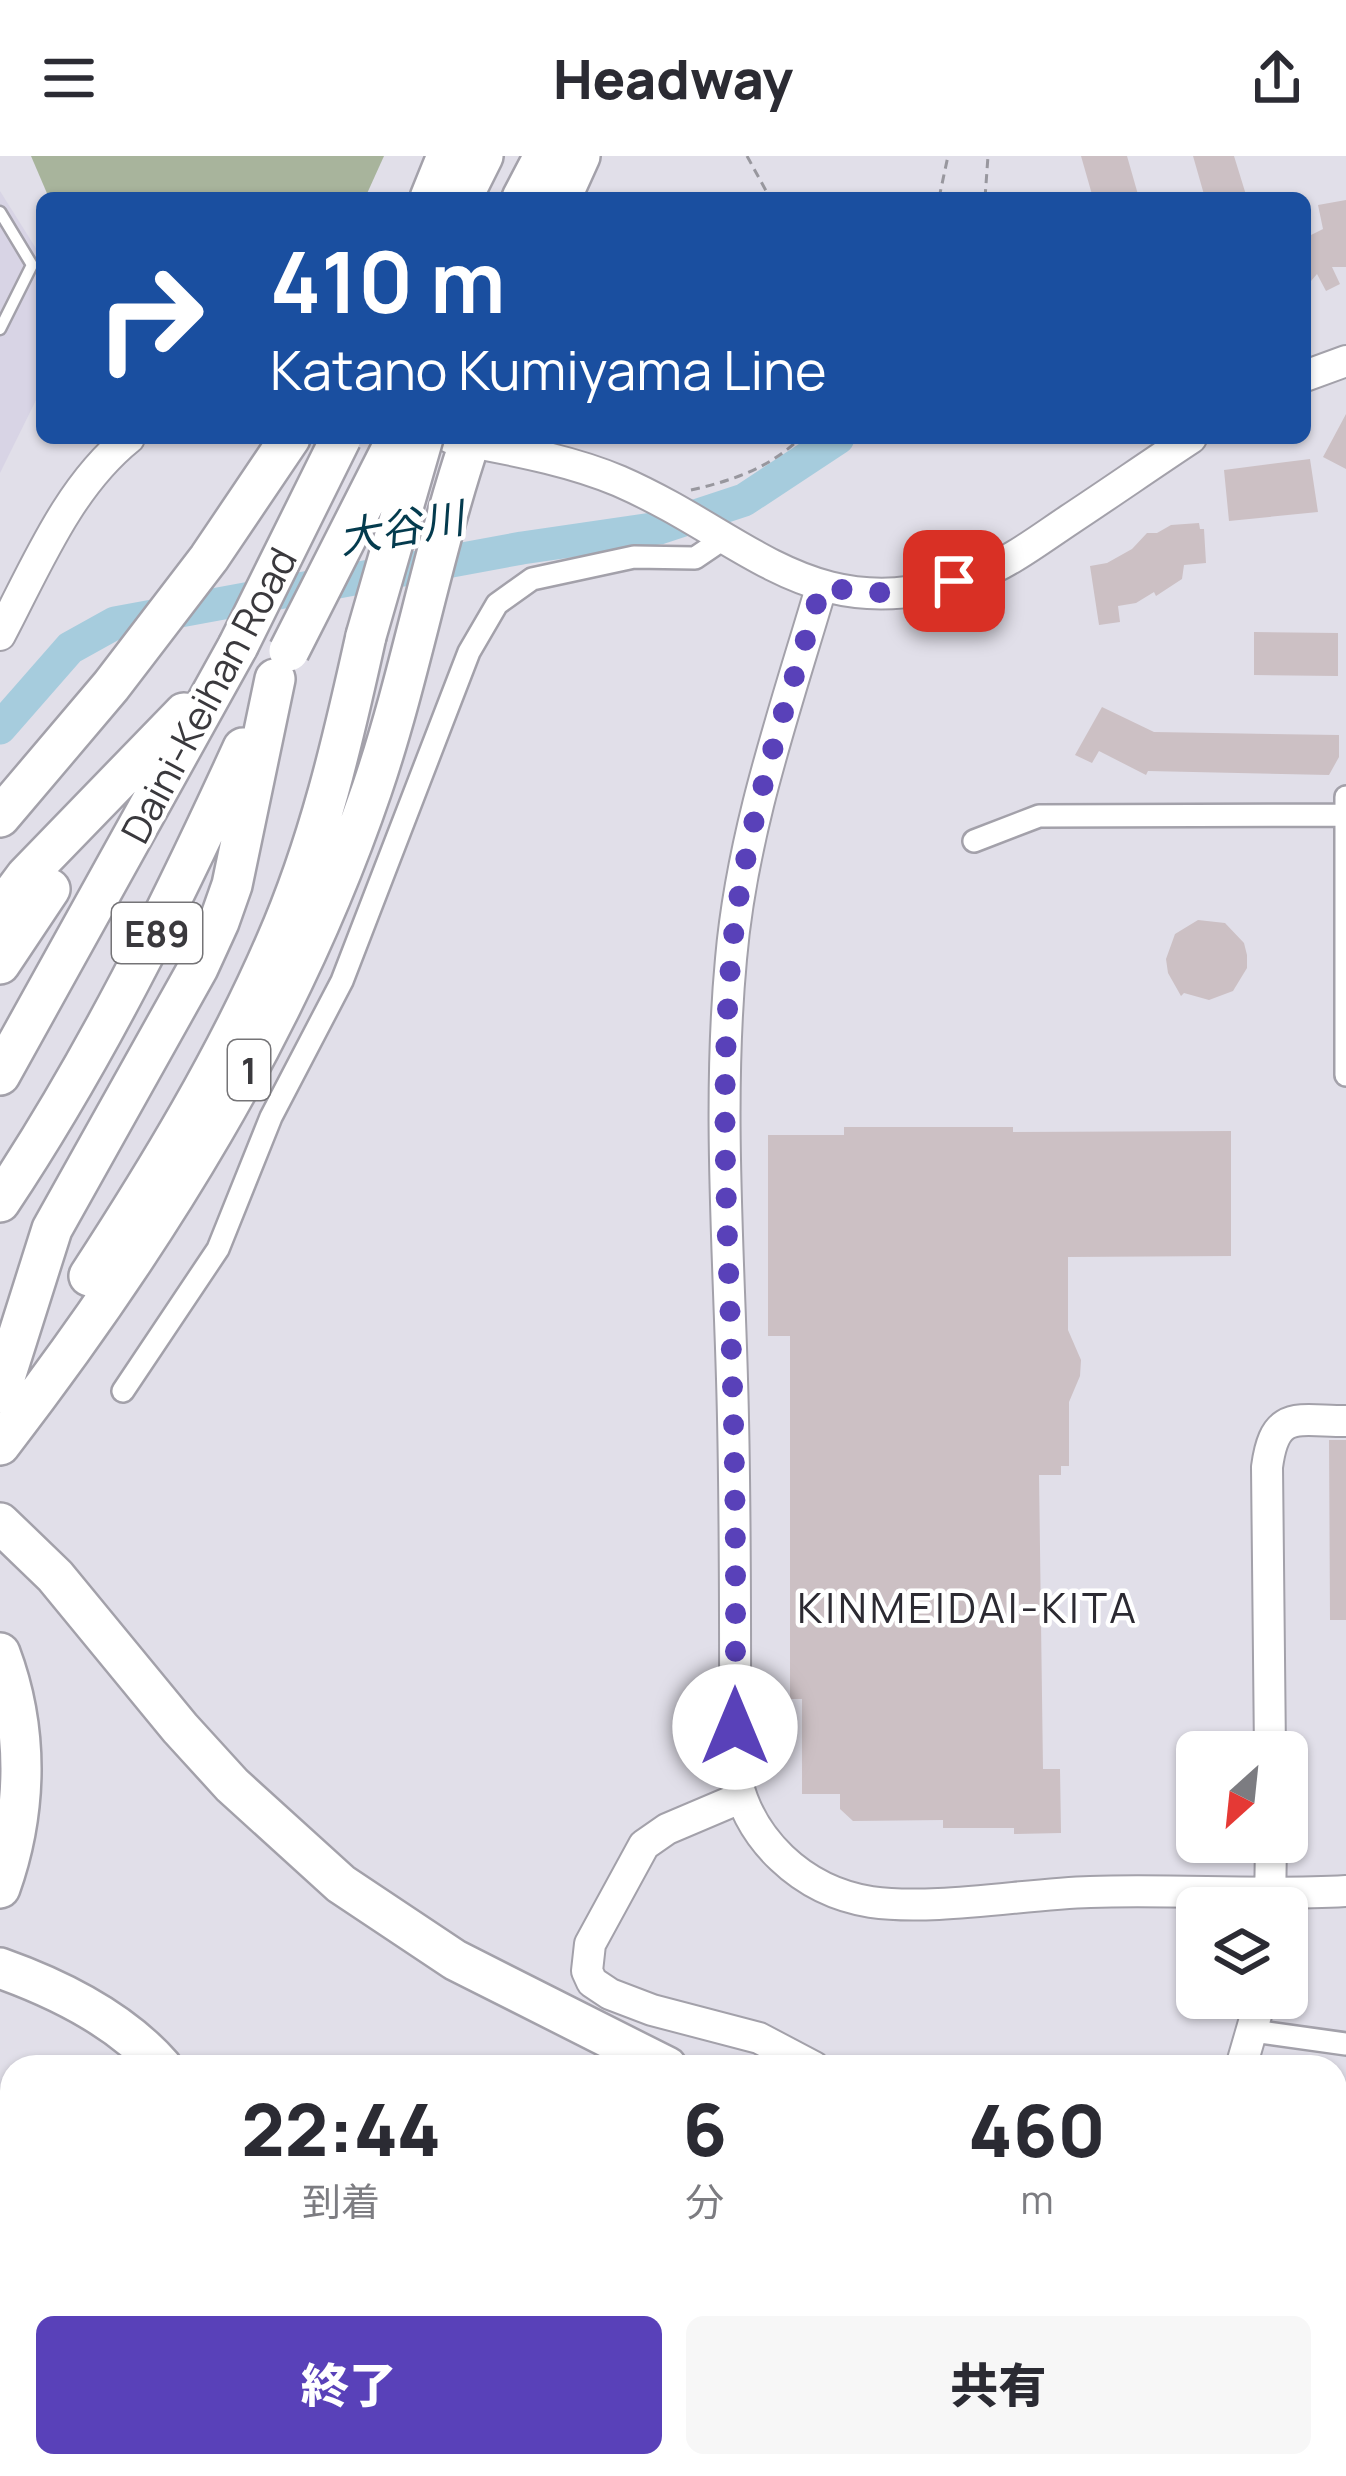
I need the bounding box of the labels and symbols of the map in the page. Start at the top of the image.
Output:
water label: 大谷川 [334,487,472,567]
pin [903,530,1005,632]
street label: Daini-Keihan Road [107,538,309,852]
road number: E89 [112,903,202,963]
road number: 1 [228,1040,270,1100]
district label: KINMEIDAI-KITA [797,1578,1139,1636]
position arrow [672,1664,798,1790]
north arrow [1176,1731,1308,1863]

